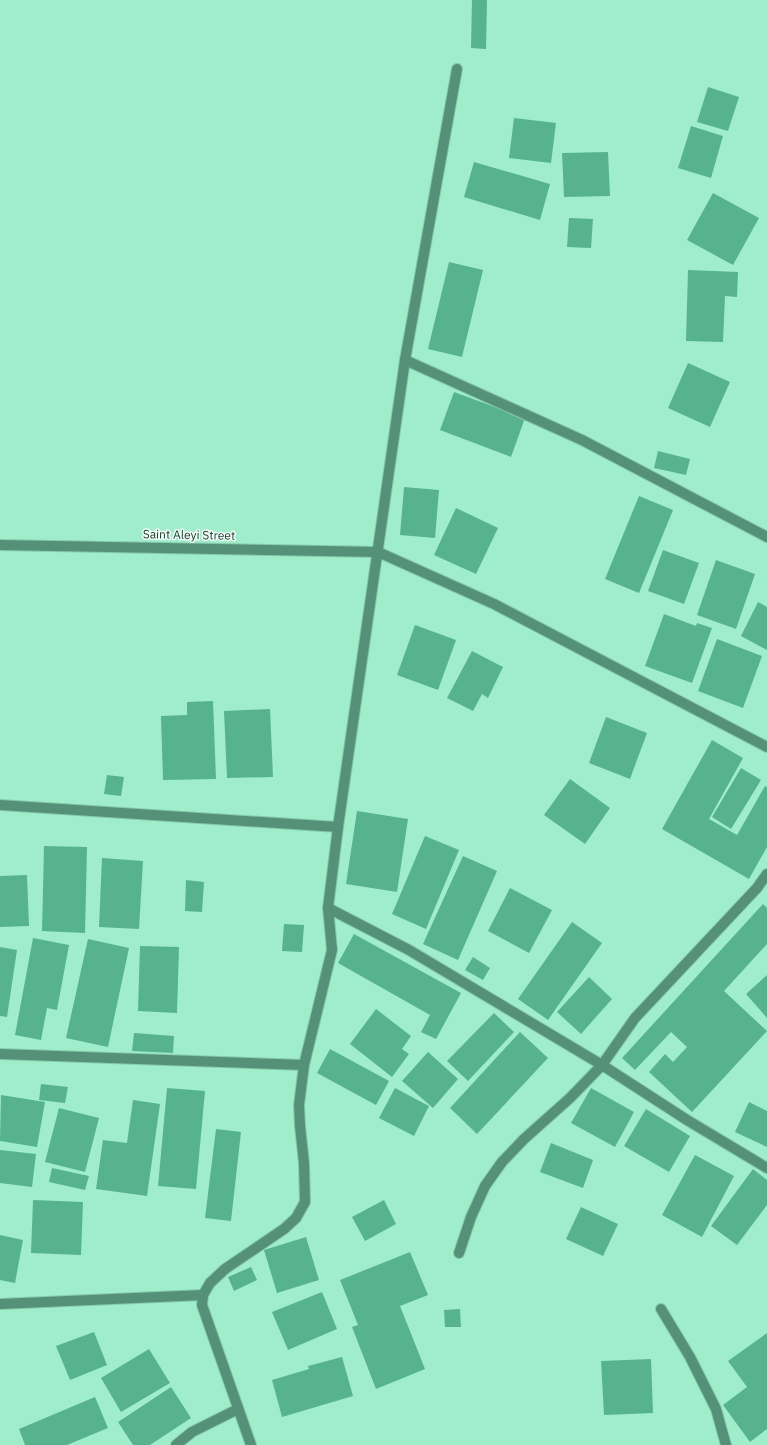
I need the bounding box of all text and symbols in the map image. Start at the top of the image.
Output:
street label: Saint Aleyi Street [143,526,235,543]

